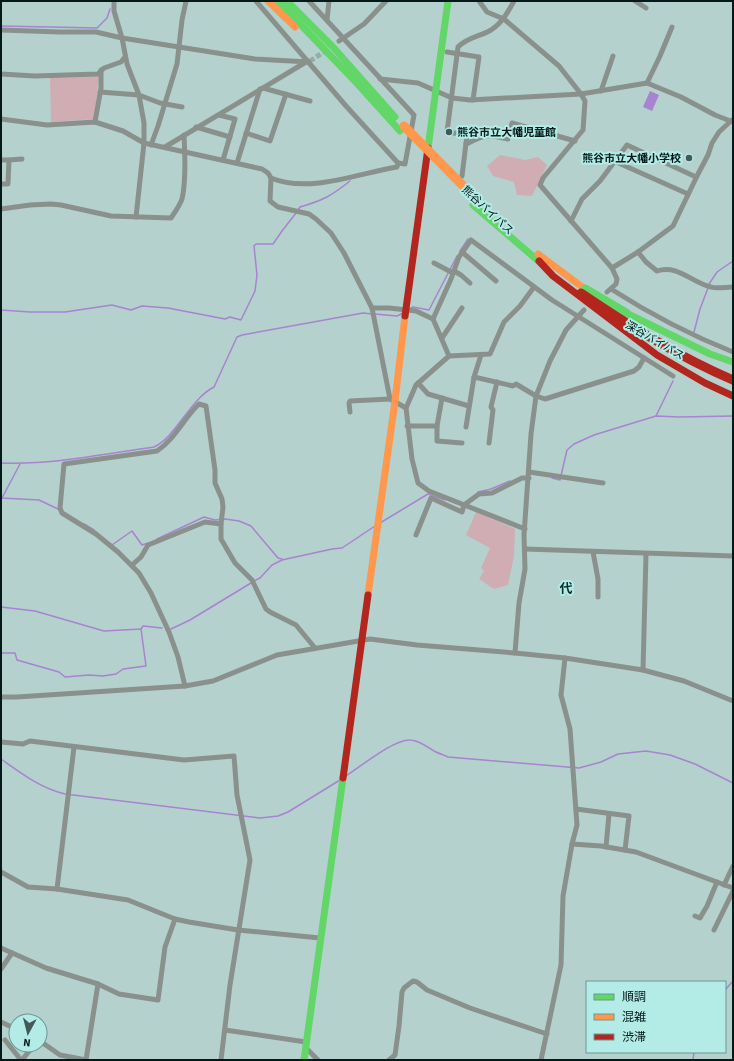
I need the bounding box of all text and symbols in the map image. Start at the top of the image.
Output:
place label: 熊谷市立大幡児童館 [457,125,556,140]
marker: 熊谷市立大幡児童館 [444,127,454,137]
place label: 熊谷市立大幡小学校 [582,151,681,166]
marker: 熊谷市立大幡小学校 [684,153,694,163]
street label: 熊谷バイパス [458,182,517,238]
street label: 深谷バイパス [623,317,687,363]
district label: 代 [559,580,573,598]
legend [586,981,726,1053]
text: 順調 [622,989,646,1006]
text: 混雑 [622,1009,646,1026]
north arrow [8,1013,48,1053]
text: 渋滞 [622,1029,646,1046]
text: N [22,1035,31,1050]

